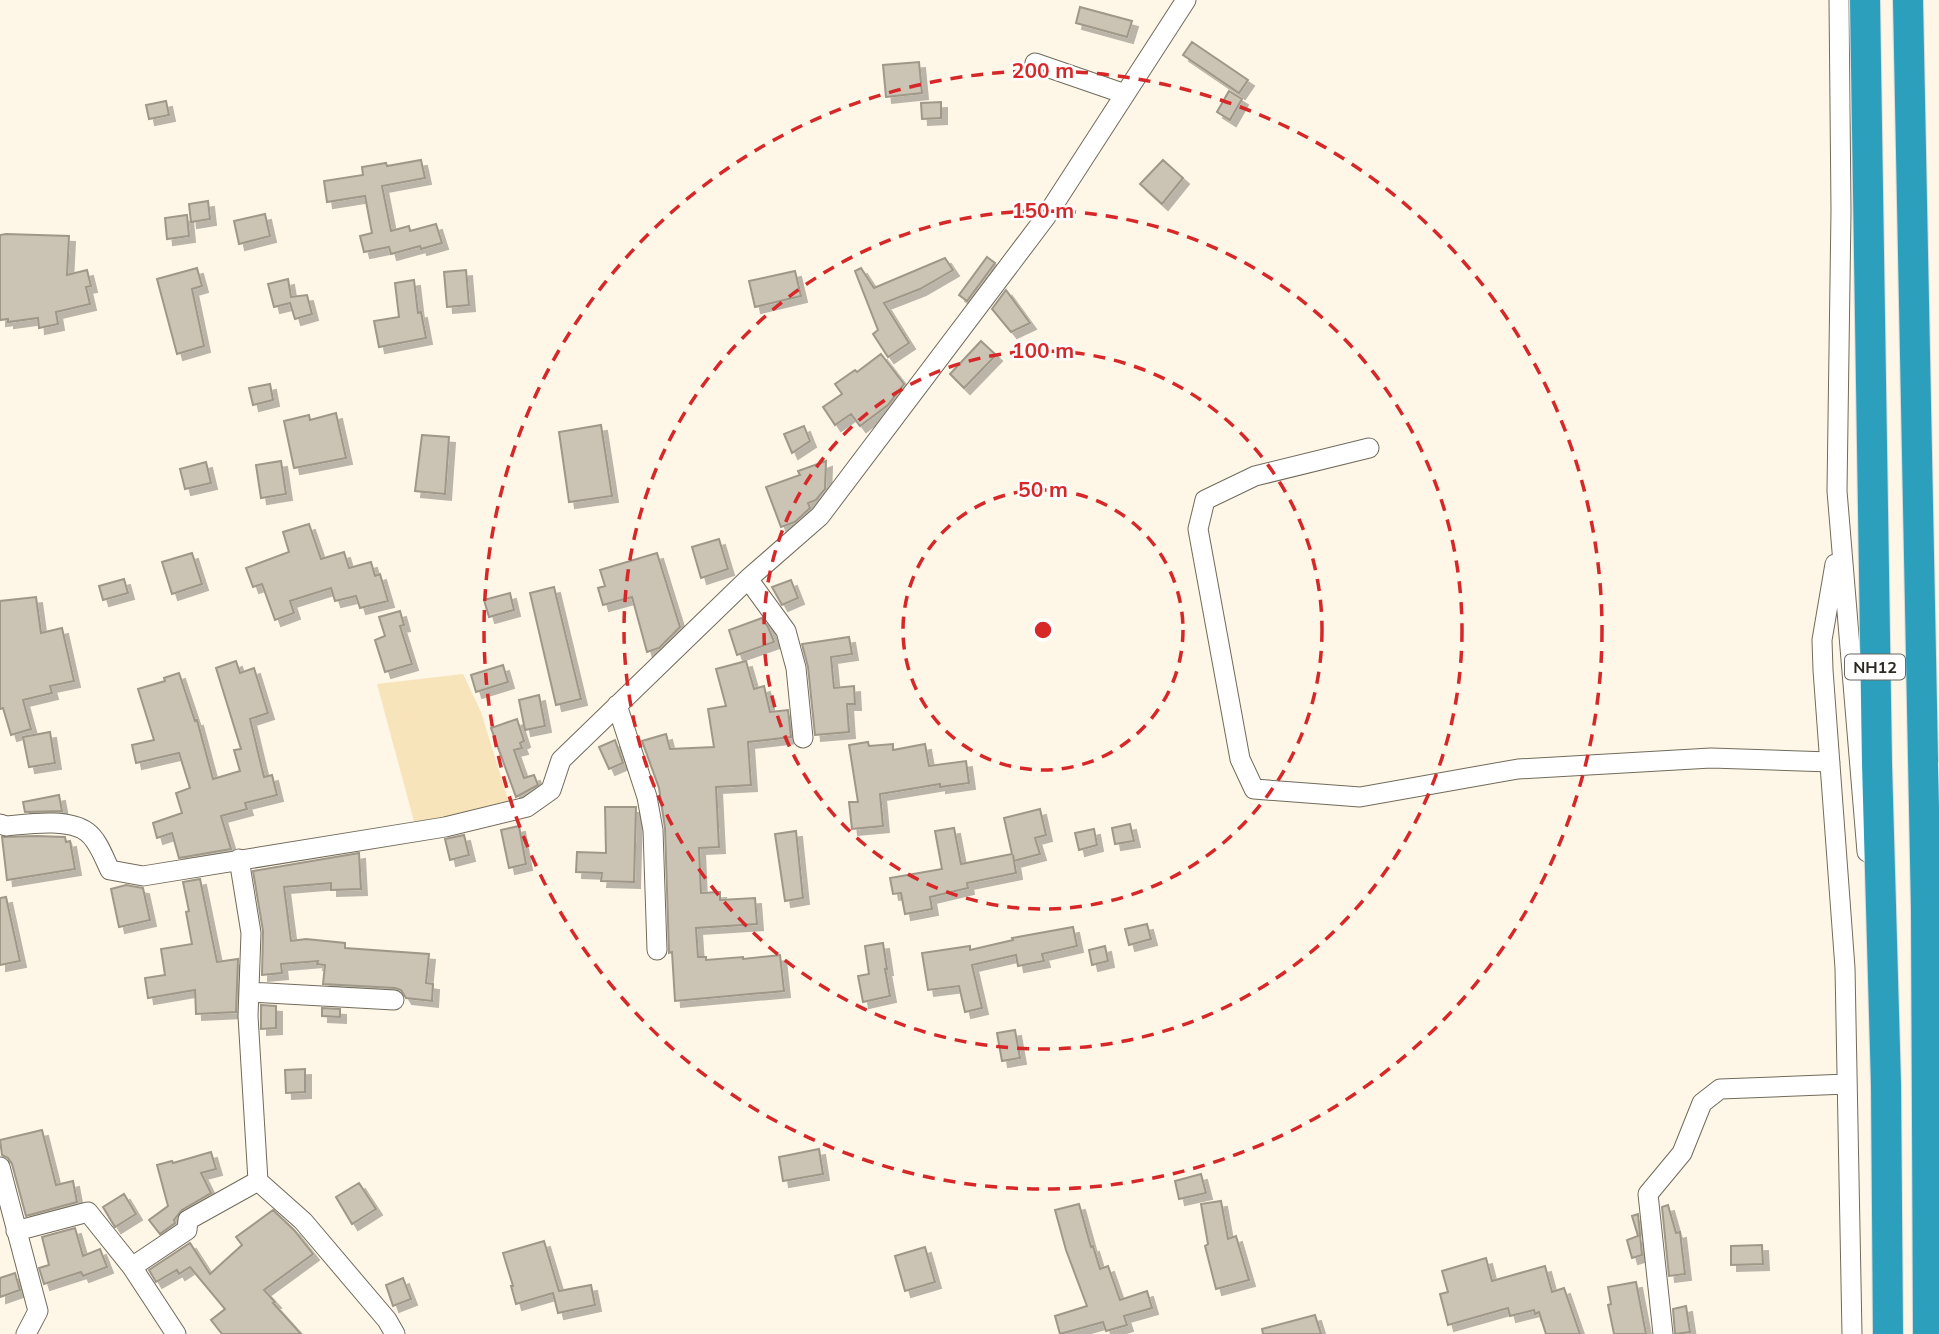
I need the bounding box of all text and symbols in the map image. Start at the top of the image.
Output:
text: 200 m [1012,57,1074,83]
text: 150 m [1012,197,1074,223]
text: 100 m [1012,337,1074,363]
text: 50 m [1018,476,1068,502]
centre of rings [1031,618,1055,642]
road number: NH12 [1845,654,1905,680]

